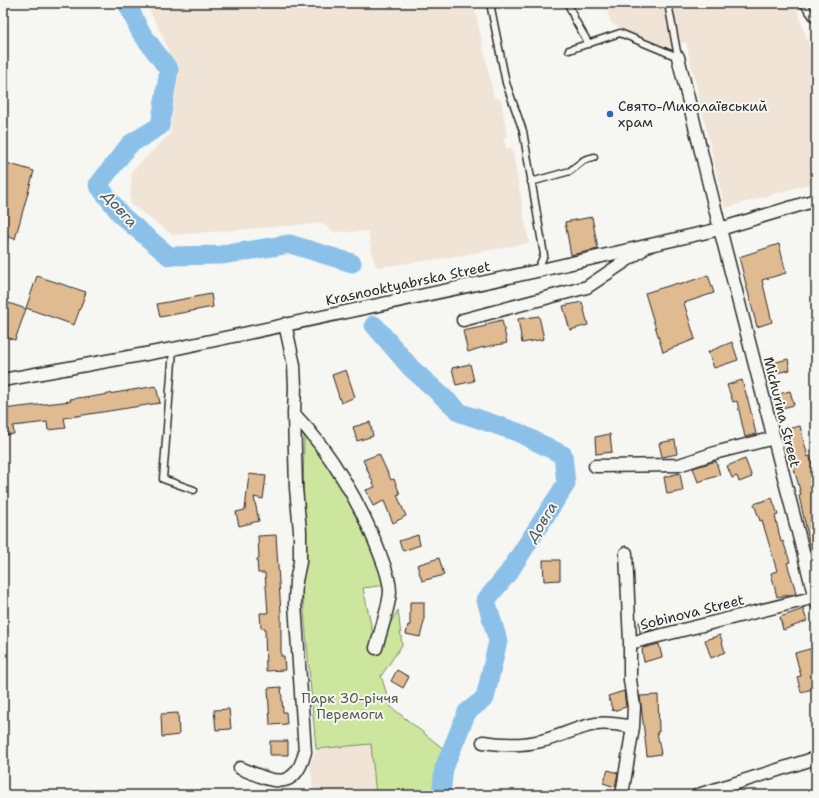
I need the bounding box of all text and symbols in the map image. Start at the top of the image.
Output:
place label: Свято-Миколаївський храм [618,97,768,131]
marker: Свято-Миколаївський храм [605,109,615,119]
water label: Довга [97,185,142,232]
street label: Krasnooktyabrska Street [324,257,492,309]
street label: Michurina Street [760,355,804,469]
water label: Довга [521,498,562,547]
street label: Sobinova Street [638,590,746,634]
park label: Парк 30-річчя Перемоги [301,689,399,723]

